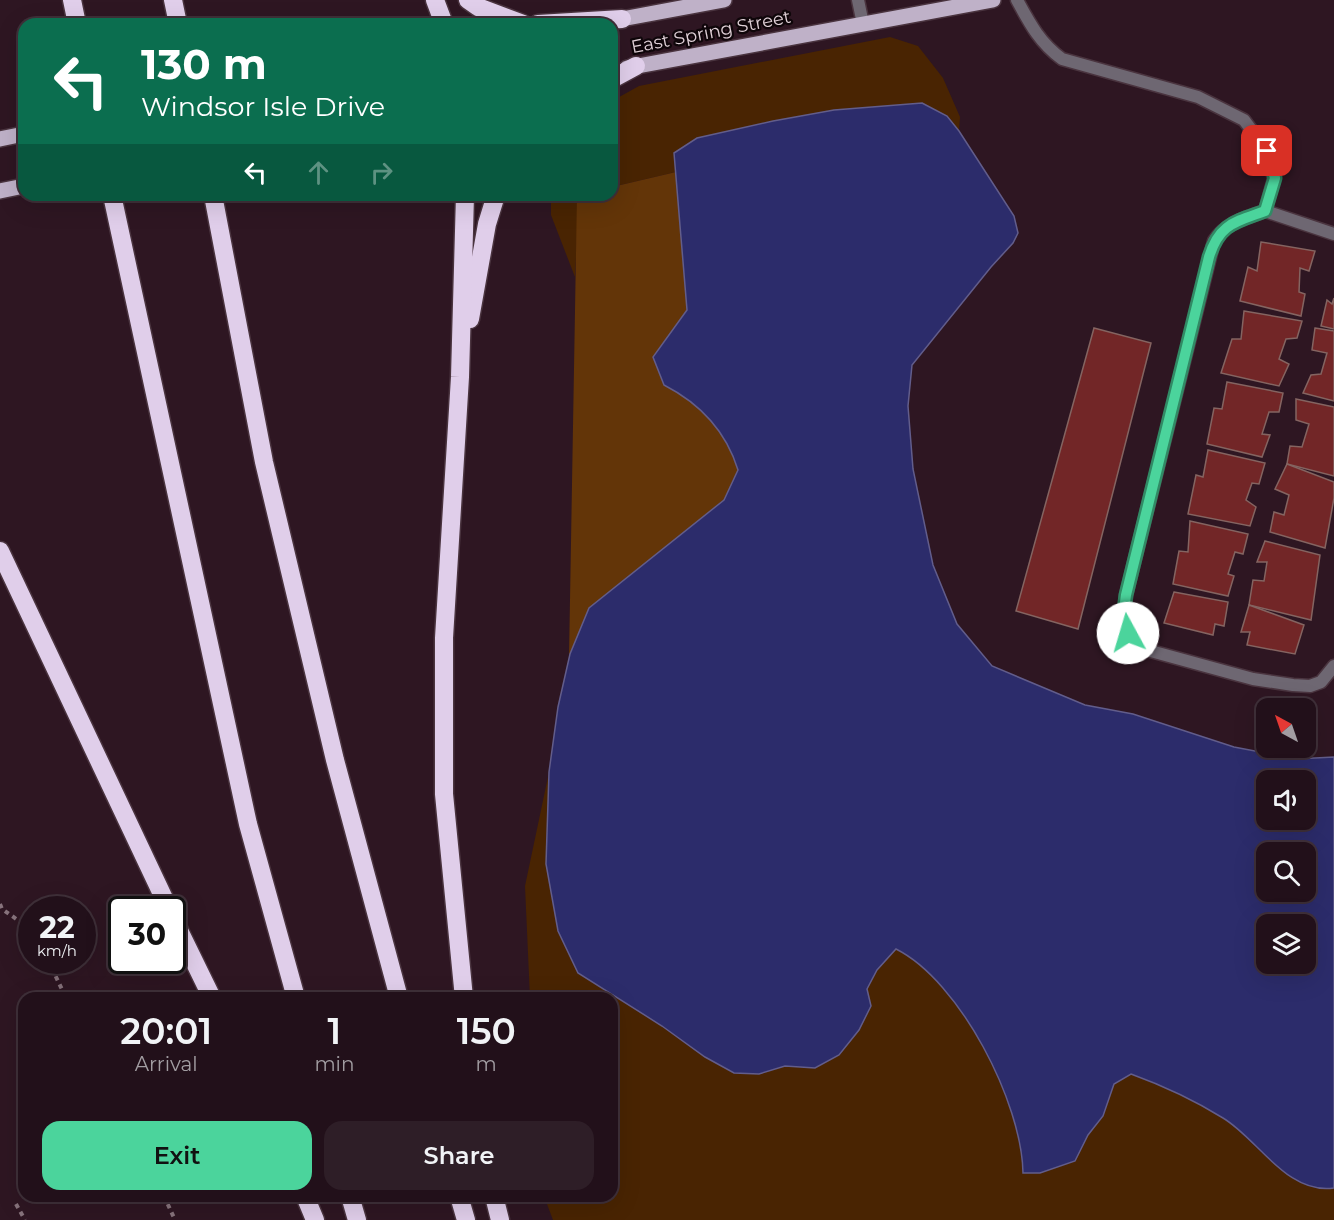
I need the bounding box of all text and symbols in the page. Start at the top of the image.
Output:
street label: East Spring Street [629,6,793,58]
text: 130 m [141,38,267,90]
icon: left [42,42,120,120]
text: Windsor Isle Drive [141,90,385,123]
pin [1241,125,1292,176]
icon: arrive [1250,134,1283,167]
icon: left [239,156,272,189]
icon: ahead [302,156,335,189]
icon: right [365,156,398,189]
position arrow [1096,601,1160,665]
north arrow [1256,698,1316,758]
map controls [1256,698,1316,974]
button: sound [1256,770,1316,830]
button: search [1256,842,1316,902]
speed limit sign: 30 [108,896,186,974]
text: 22 [39,909,75,946]
button: layers [1256,914,1316,974]
text: km/h [37,941,77,960]
text: 20:01 [120,1009,212,1053]
text: 1 [328,1009,341,1053]
text: 150 [457,1009,516,1053]
text: Arrival [135,1052,198,1076]
text: min [314,1052,355,1076]
text: m [476,1052,497,1076]
button: Exit [42,1121,312,1190]
button: Share [324,1121,594,1190]

